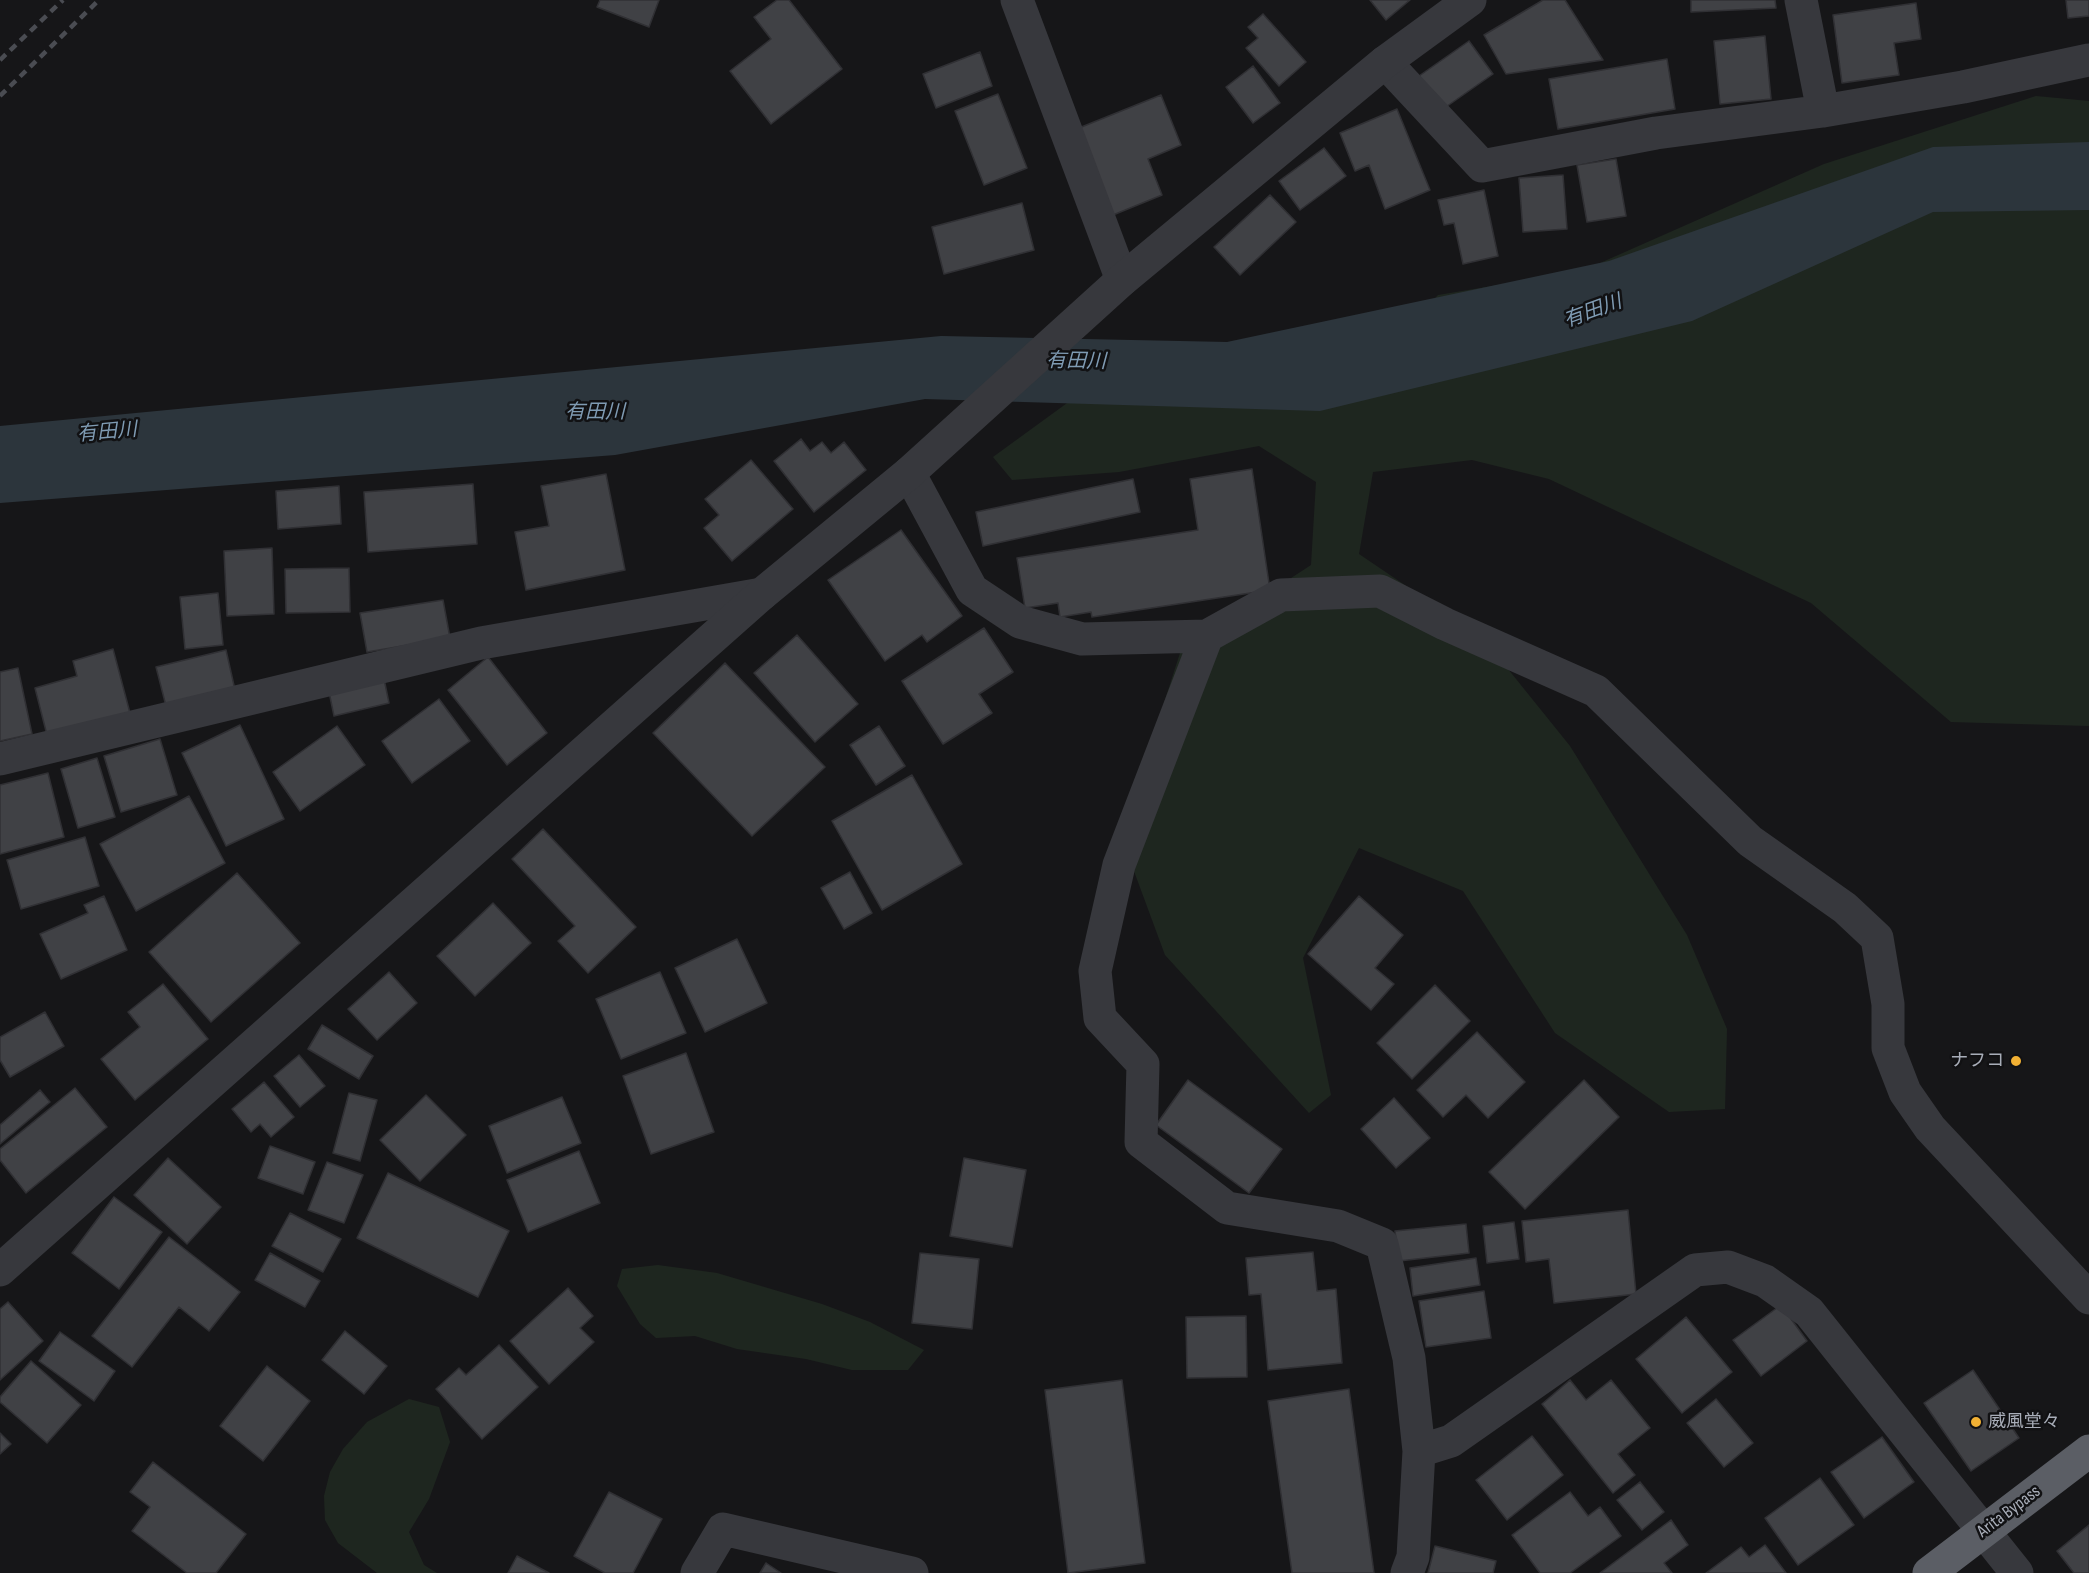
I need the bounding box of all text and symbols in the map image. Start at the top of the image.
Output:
water label: 有田川 [1561,290,1625,334]
water label: 有田川 [1046,349,1106,375]
water label: 有田川 [565,401,625,425]
water label: 有田川 [76,418,138,448]
place label: ナフコ [1950,1050,2004,1072]
marker: ナフコ [2009,1054,2023,1068]
place label: 威風堂々 [1988,1411,2060,1433]
marker: 威風堂々 [1969,1415,1983,1429]
street label: Arita Bypass [1973,1481,2045,1543]

